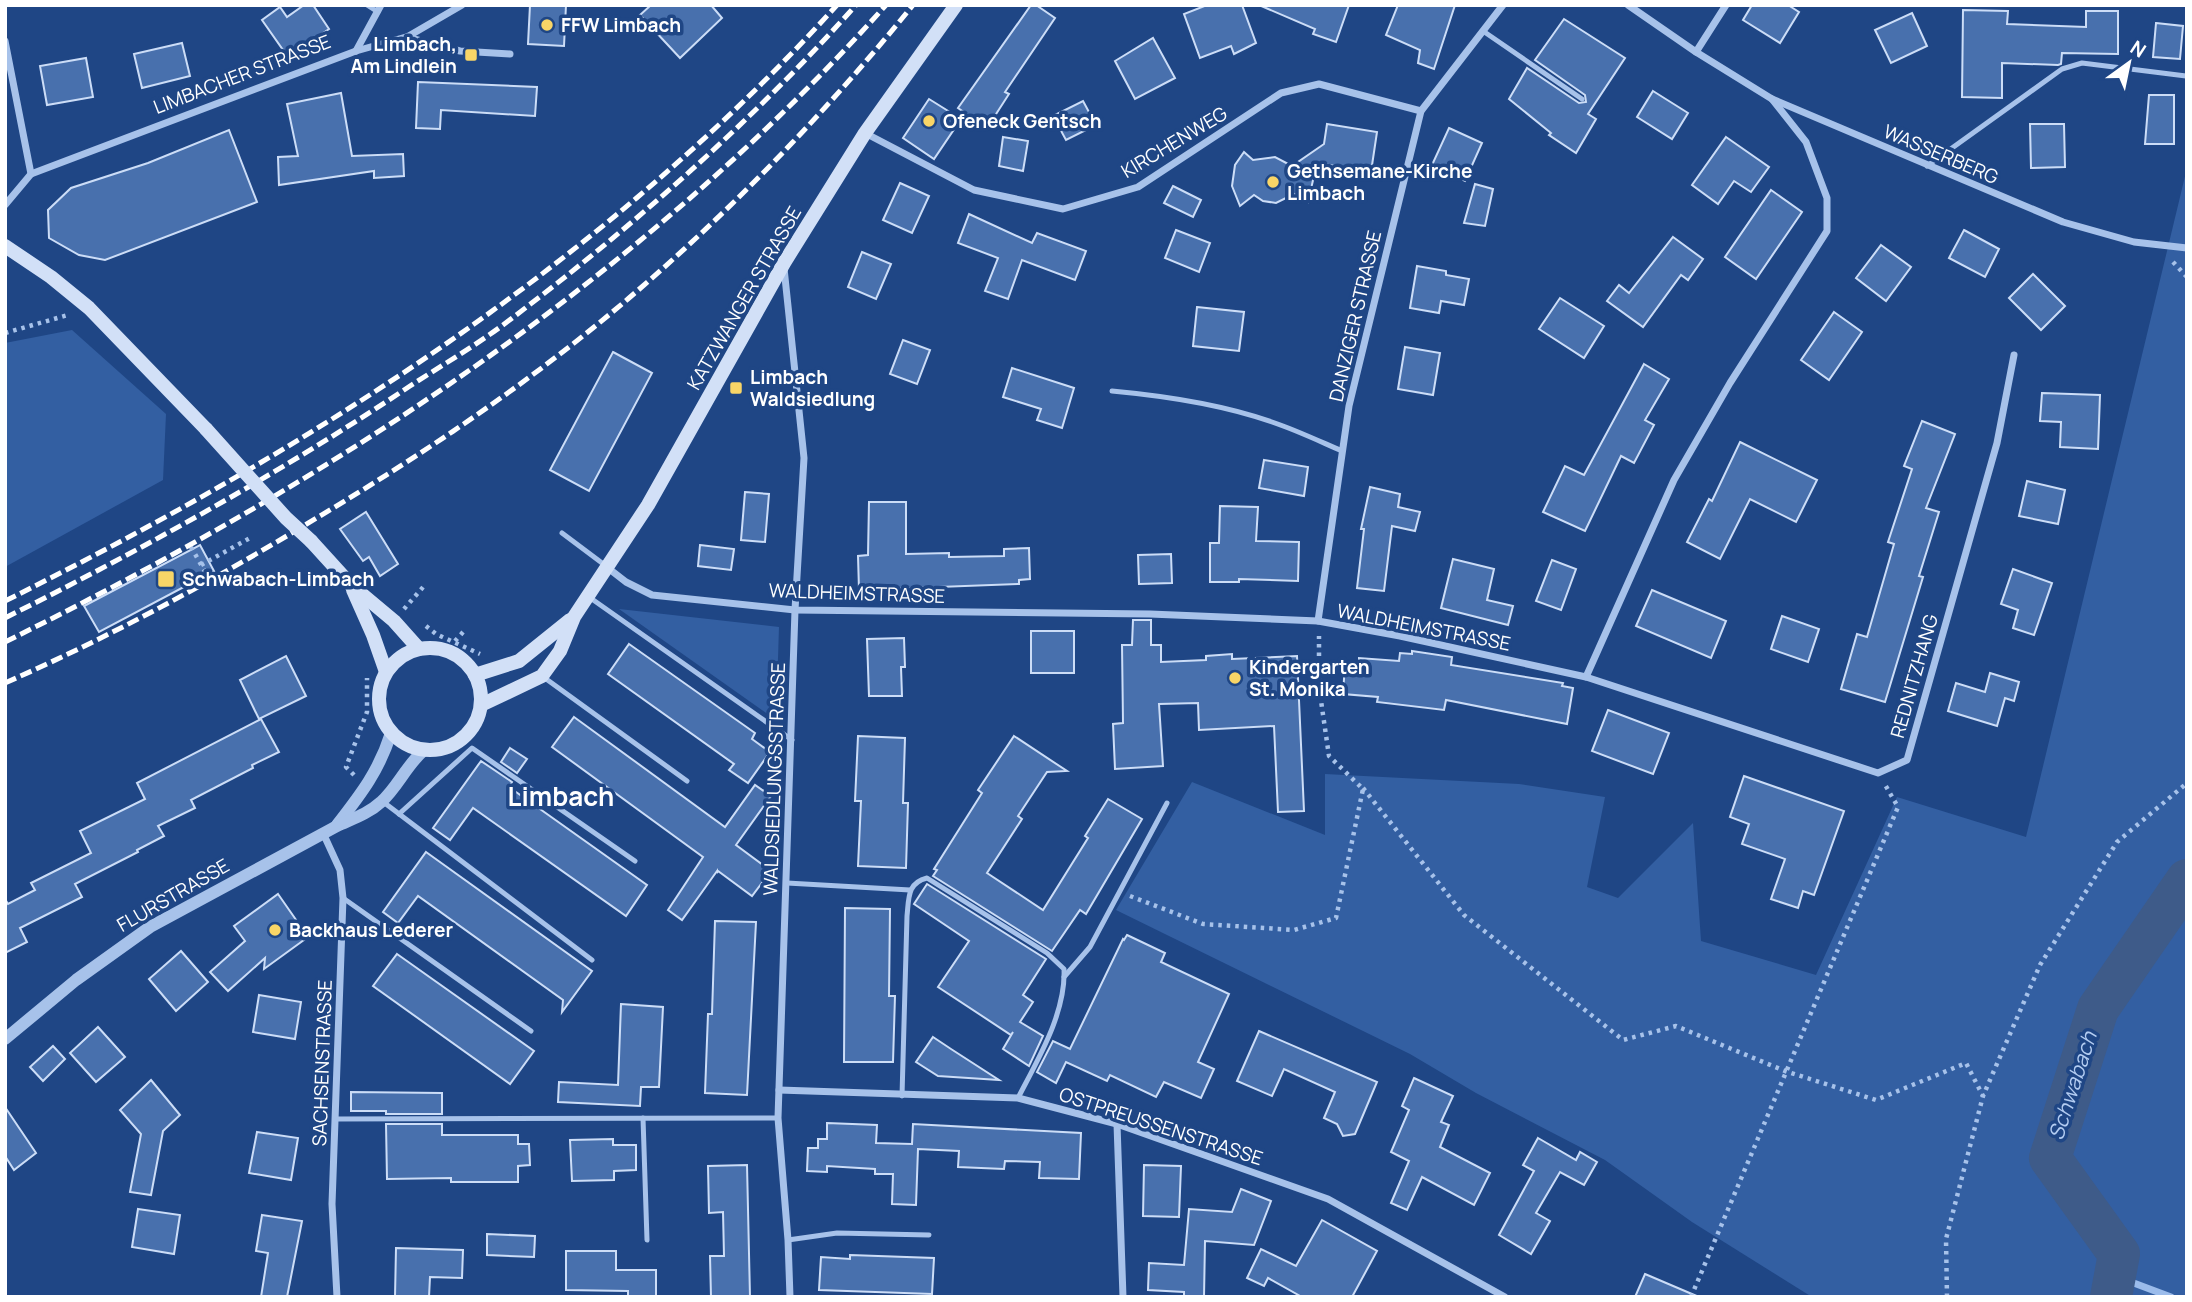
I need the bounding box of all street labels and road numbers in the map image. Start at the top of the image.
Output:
street label: LIMBACHER STRASSE [150,28,334,120]
street label: KIRCHENWEG [1116,100,1232,184]
street label: WASSERBERG [1880,118,2002,190]
street label: KATZWANGER STRASSE [681,201,807,395]
street label: DANZIGER STRASSE [1323,228,1387,404]
street label: WALDHEIMSTRASSE [768,577,946,609]
street label: WALDHEIMSTRASSE [1335,597,1513,657]
street label: REDNITZHANG [1884,611,1944,741]
street label: WALDSIEDLUNGSSTRASSE [757,662,791,896]
street label: FLURSTRASSE [112,852,234,938]
street label: SACHSENSTRASSE [306,979,338,1147]
street label: OSTPREUSSENSTRASSE [1056,1081,1266,1171]

